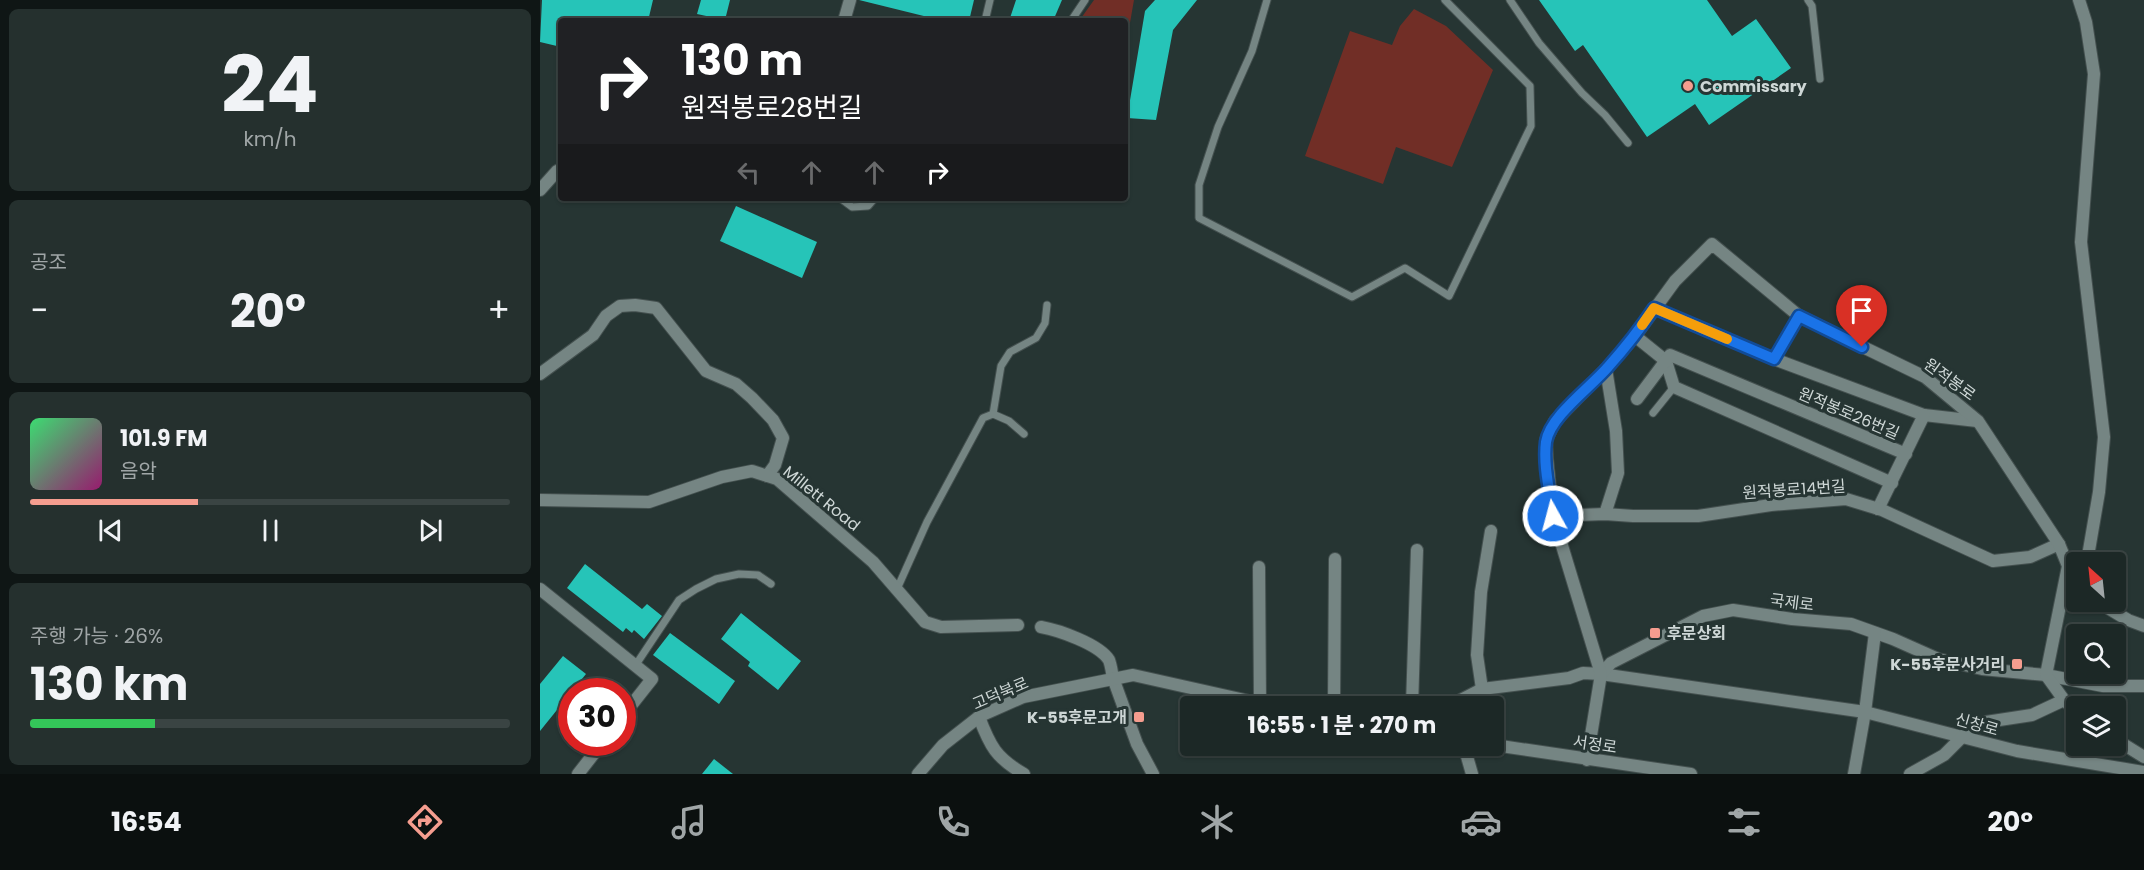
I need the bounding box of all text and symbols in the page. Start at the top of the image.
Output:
text: 24 [221,30,319,139]
text: 130 m [681,31,803,90]
icon: right [582,42,660,120]
place label: Commissary [1700,75,1808,98]
marker: Commissary [1681,79,1695,93]
text: 원적봉로28번길 [681,89,863,126]
text: km/h [243,125,297,153]
icon: left [732,156,765,189]
icon: ahead [795,156,828,189]
icon: ahead [858,156,891,189]
icon: right [921,156,954,189]
text: 공조 [30,248,67,276]
text: 20° [230,280,306,343]
pin [1836,285,1887,347]
text: − [30,287,48,334]
text: + [487,287,510,334]
icon: arrive [1845,294,1878,327]
street label: 원적봉로 [1919,353,1981,406]
street label: 원적봉로26번길 [1795,382,1903,445]
text: 101.9 FM [120,423,208,454]
text: 음악 [120,457,157,485]
street label: Millett Road [778,460,865,537]
street label: 원적봉로14번길 [1742,474,1846,505]
position arrow [1521,484,1585,548]
icon: previous [94,514,127,547]
icon: pause [254,514,287,547]
icon: next [414,514,447,547]
north arrow [2066,552,2126,612]
map controls [2066,552,2126,756]
street label: 국제로 [1769,588,1816,617]
text: 주행 가능 · 26% [30,622,163,650]
place label: 후문상회 [1667,622,1726,645]
button: search [2066,624,2126,684]
marker: 후문상회 [1648,626,1662,640]
text: 130 km [30,653,189,716]
place label: K-55후문사거리 [1890,653,2005,676]
marker: K-55후문사거리 [2010,657,2024,671]
street label: 고덕북로 [969,671,1032,716]
speed limit sign: 30 [558,678,636,756]
button: layers [2066,696,2126,756]
place label: K-55후문고개 [1027,706,1127,729]
street label: 신창로 [1952,707,2002,742]
marker: K-55후문고개 [1132,710,1146,724]
text: 16:55 · 1 분 · 270 m [1248,710,1436,741]
street label: 서정로 [1571,730,1619,759]
icon: directions [404,801,446,843]
icon: music [668,801,710,843]
icon: phone [932,801,974,843]
icon: climate [1196,801,1238,843]
icon: car [1460,801,1502,843]
icon: filters [1723,801,1765,843]
text: 16:54 [111,803,182,840]
text: 20° [1987,803,2033,840]

